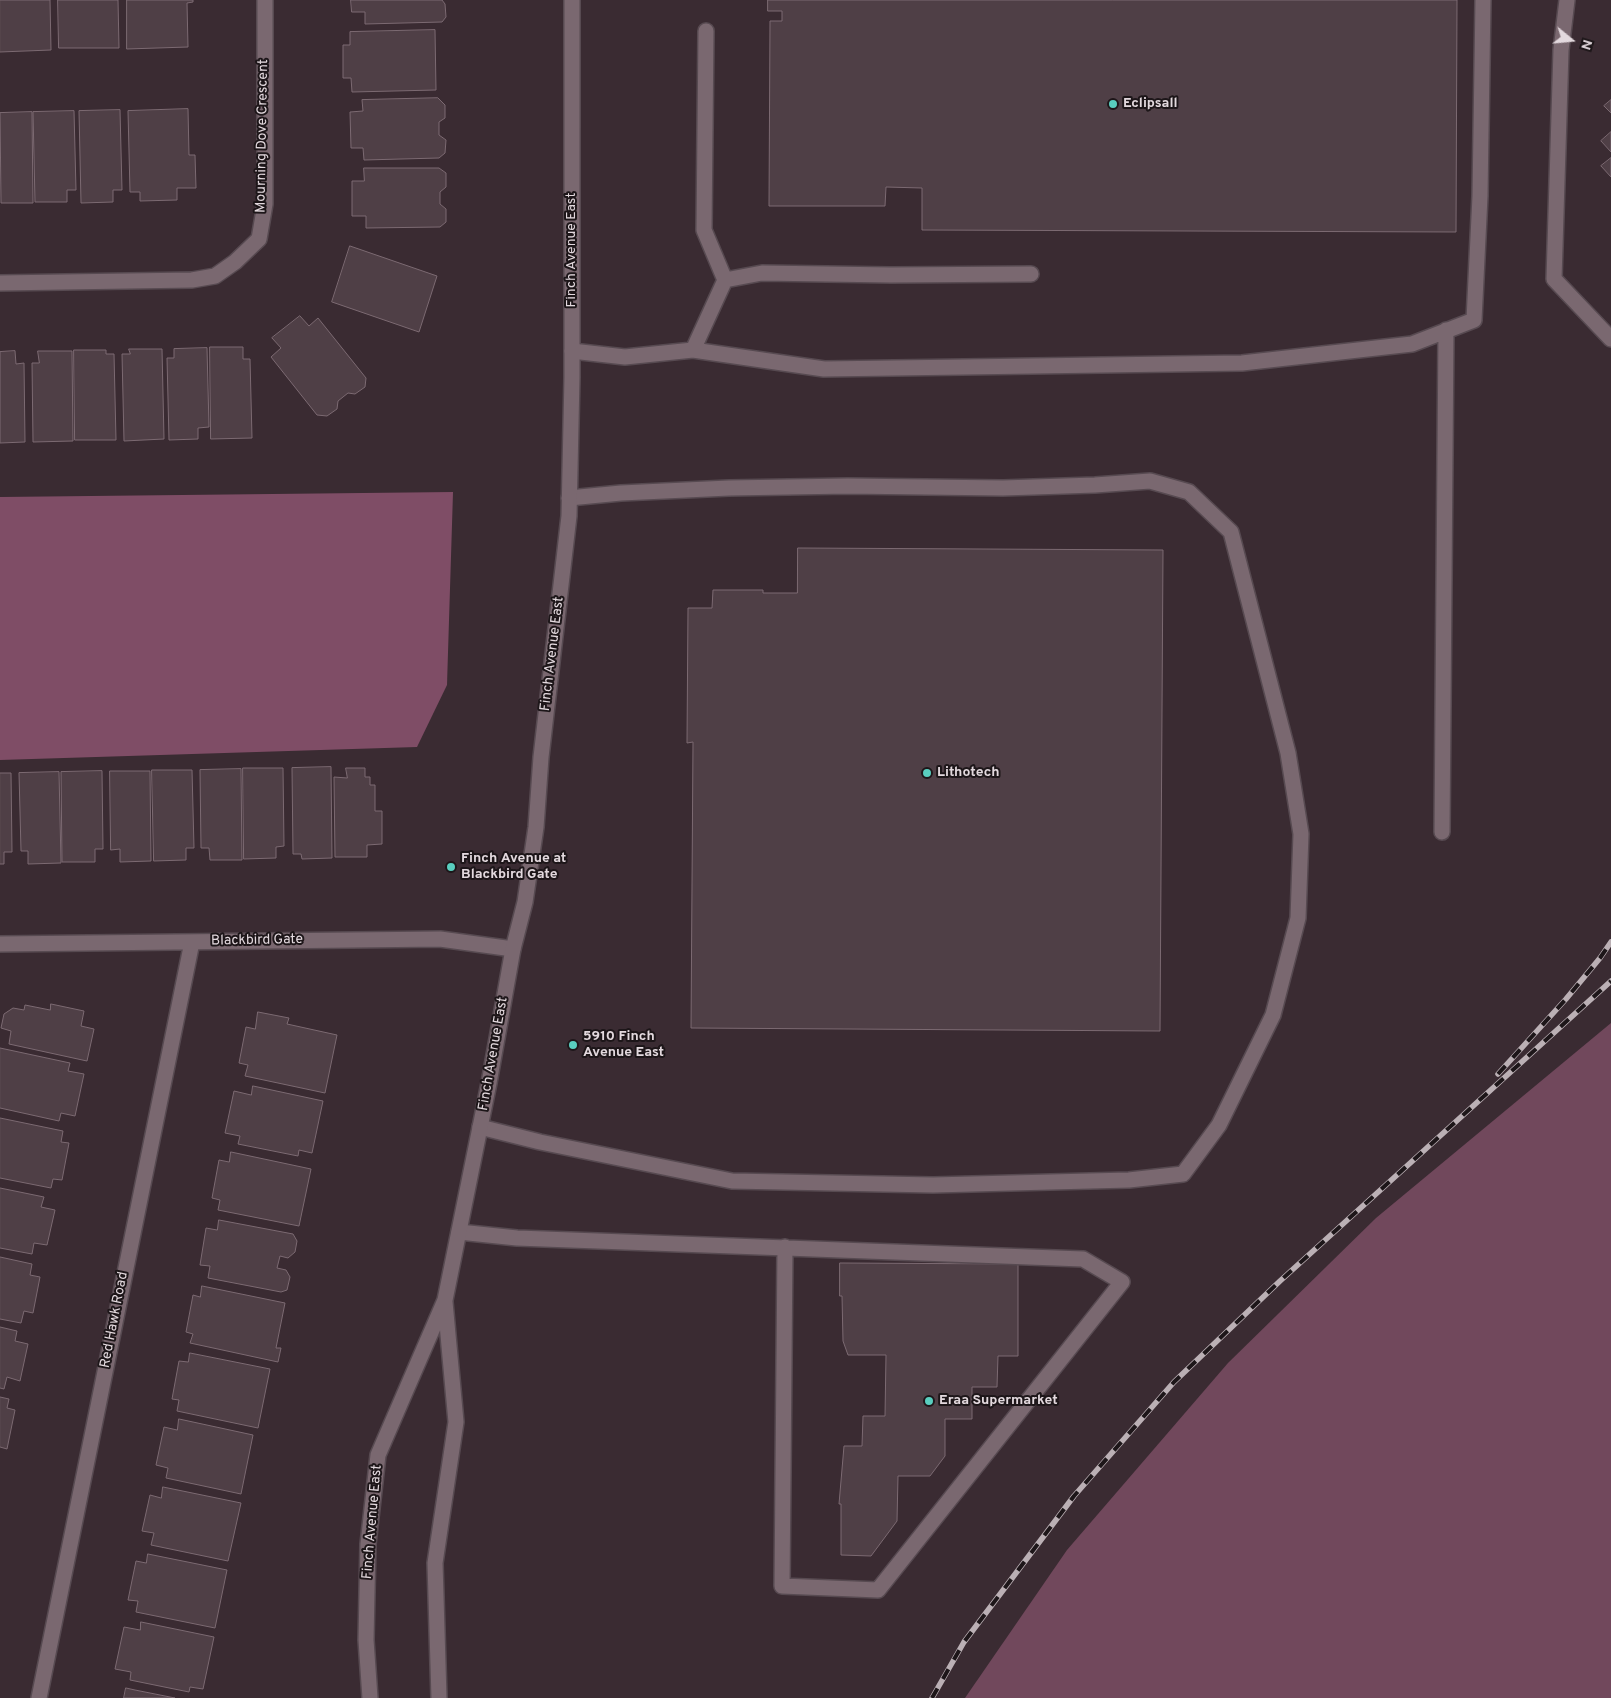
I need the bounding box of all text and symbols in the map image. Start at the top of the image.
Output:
north arrow [1546,15,1596,65]
text: N [1576,37,1595,52]
street label: Mourning Dove Crescent [253,59,273,213]
place label: Eclipsall [1123,96,1178,112]
marker: Eclipsall [1107,98,1119,110]
street label: Finch Avenue East [564,192,580,308]
street label: Finch Avenue East [538,596,568,712]
place label: Lithotech [937,765,1000,781]
marker: Lithotech [921,767,933,779]
place label: Finch Avenue at Blackbird Gate [461,851,566,884]
marker: Finch Avenue at Blackbird Gate [445,861,457,873]
street label: Blackbird Gate [211,932,303,950]
street label: Finch Avenue East [476,996,512,1112]
place label: 5910 Finch Avenue East [583,1029,664,1062]
marker: 5910 Finch Avenue East [567,1039,579,1051]
street label: Red Hawk Road [97,1270,133,1370]
place label: Eraa Supermarket [939,1393,1058,1409]
marker: Eraa Supermarket [923,1395,935,1407]
street label: Finch Avenue East [360,1464,386,1580]

